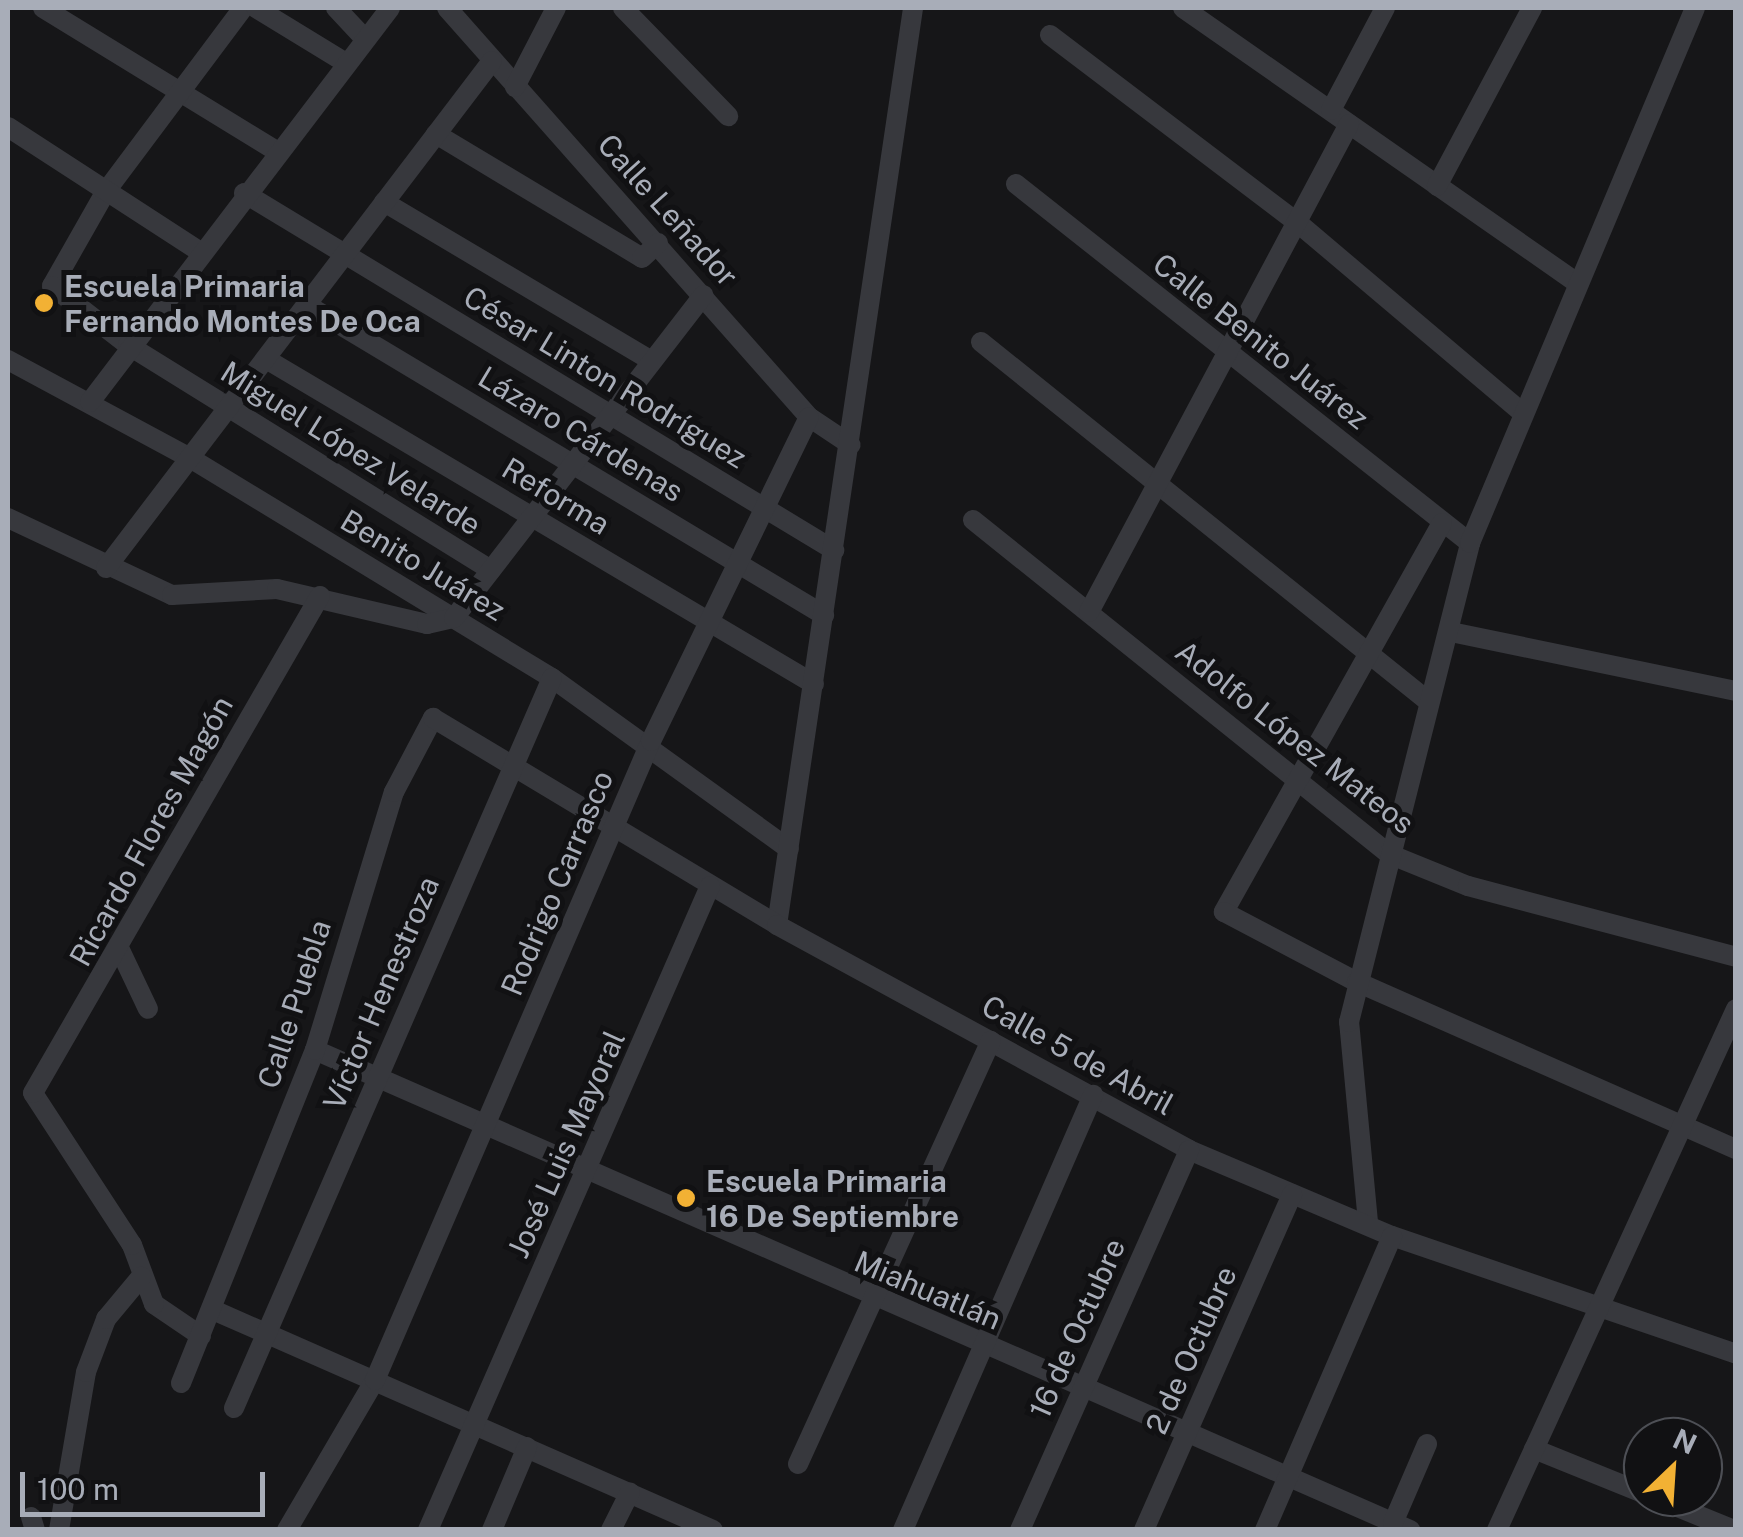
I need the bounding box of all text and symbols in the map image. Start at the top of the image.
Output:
street label: Calle Leñador [590,126,746,294]
street label: Calle Benito Juárez [1146,246,1376,436]
place label: Escuela Primaria Fernando Montes De Oca [64,268,421,338]
street label: César Linton Rodríguez [457,278,753,476]
marker: Escuela Primaria Fernando Montes De Oca [33,292,55,314]
street label: Miguel López Velarde [214,353,488,543]
street label: Lázaro Cárdenas [472,359,690,509]
street label: Reforma [496,450,616,542]
street label: Benito Juárez [334,502,512,628]
street label: Adolfo López Mateos [1169,633,1421,841]
street label: Ricardo Flores Magón [62,690,240,972]
street label: Rodrigo Carrasco [493,765,621,1001]
street label: Víctor Henestroza [316,871,446,1115]
street label: Calle Puebla [250,915,338,1093]
street label: Calle 5 de Abril [975,987,1181,1123]
street label: José Luis Mayoral [500,1025,632,1263]
place label: Escuela Primaria 16 De Septiembre [706,1163,959,1234]
marker: Escuela Primaria 16 De Septiembre [675,1187,697,1209]
street label: 16 de Octubre [1021,1232,1133,1424]
street label: Miahuatlán [849,1243,1007,1337]
street label: 2 de Octubre [1138,1260,1244,1440]
north arrow [1623,1417,1723,1517]
text: N [1668,1422,1702,1461]
scale bar [25,1452,270,1514]
text: 100 m [37,1471,119,1507]

